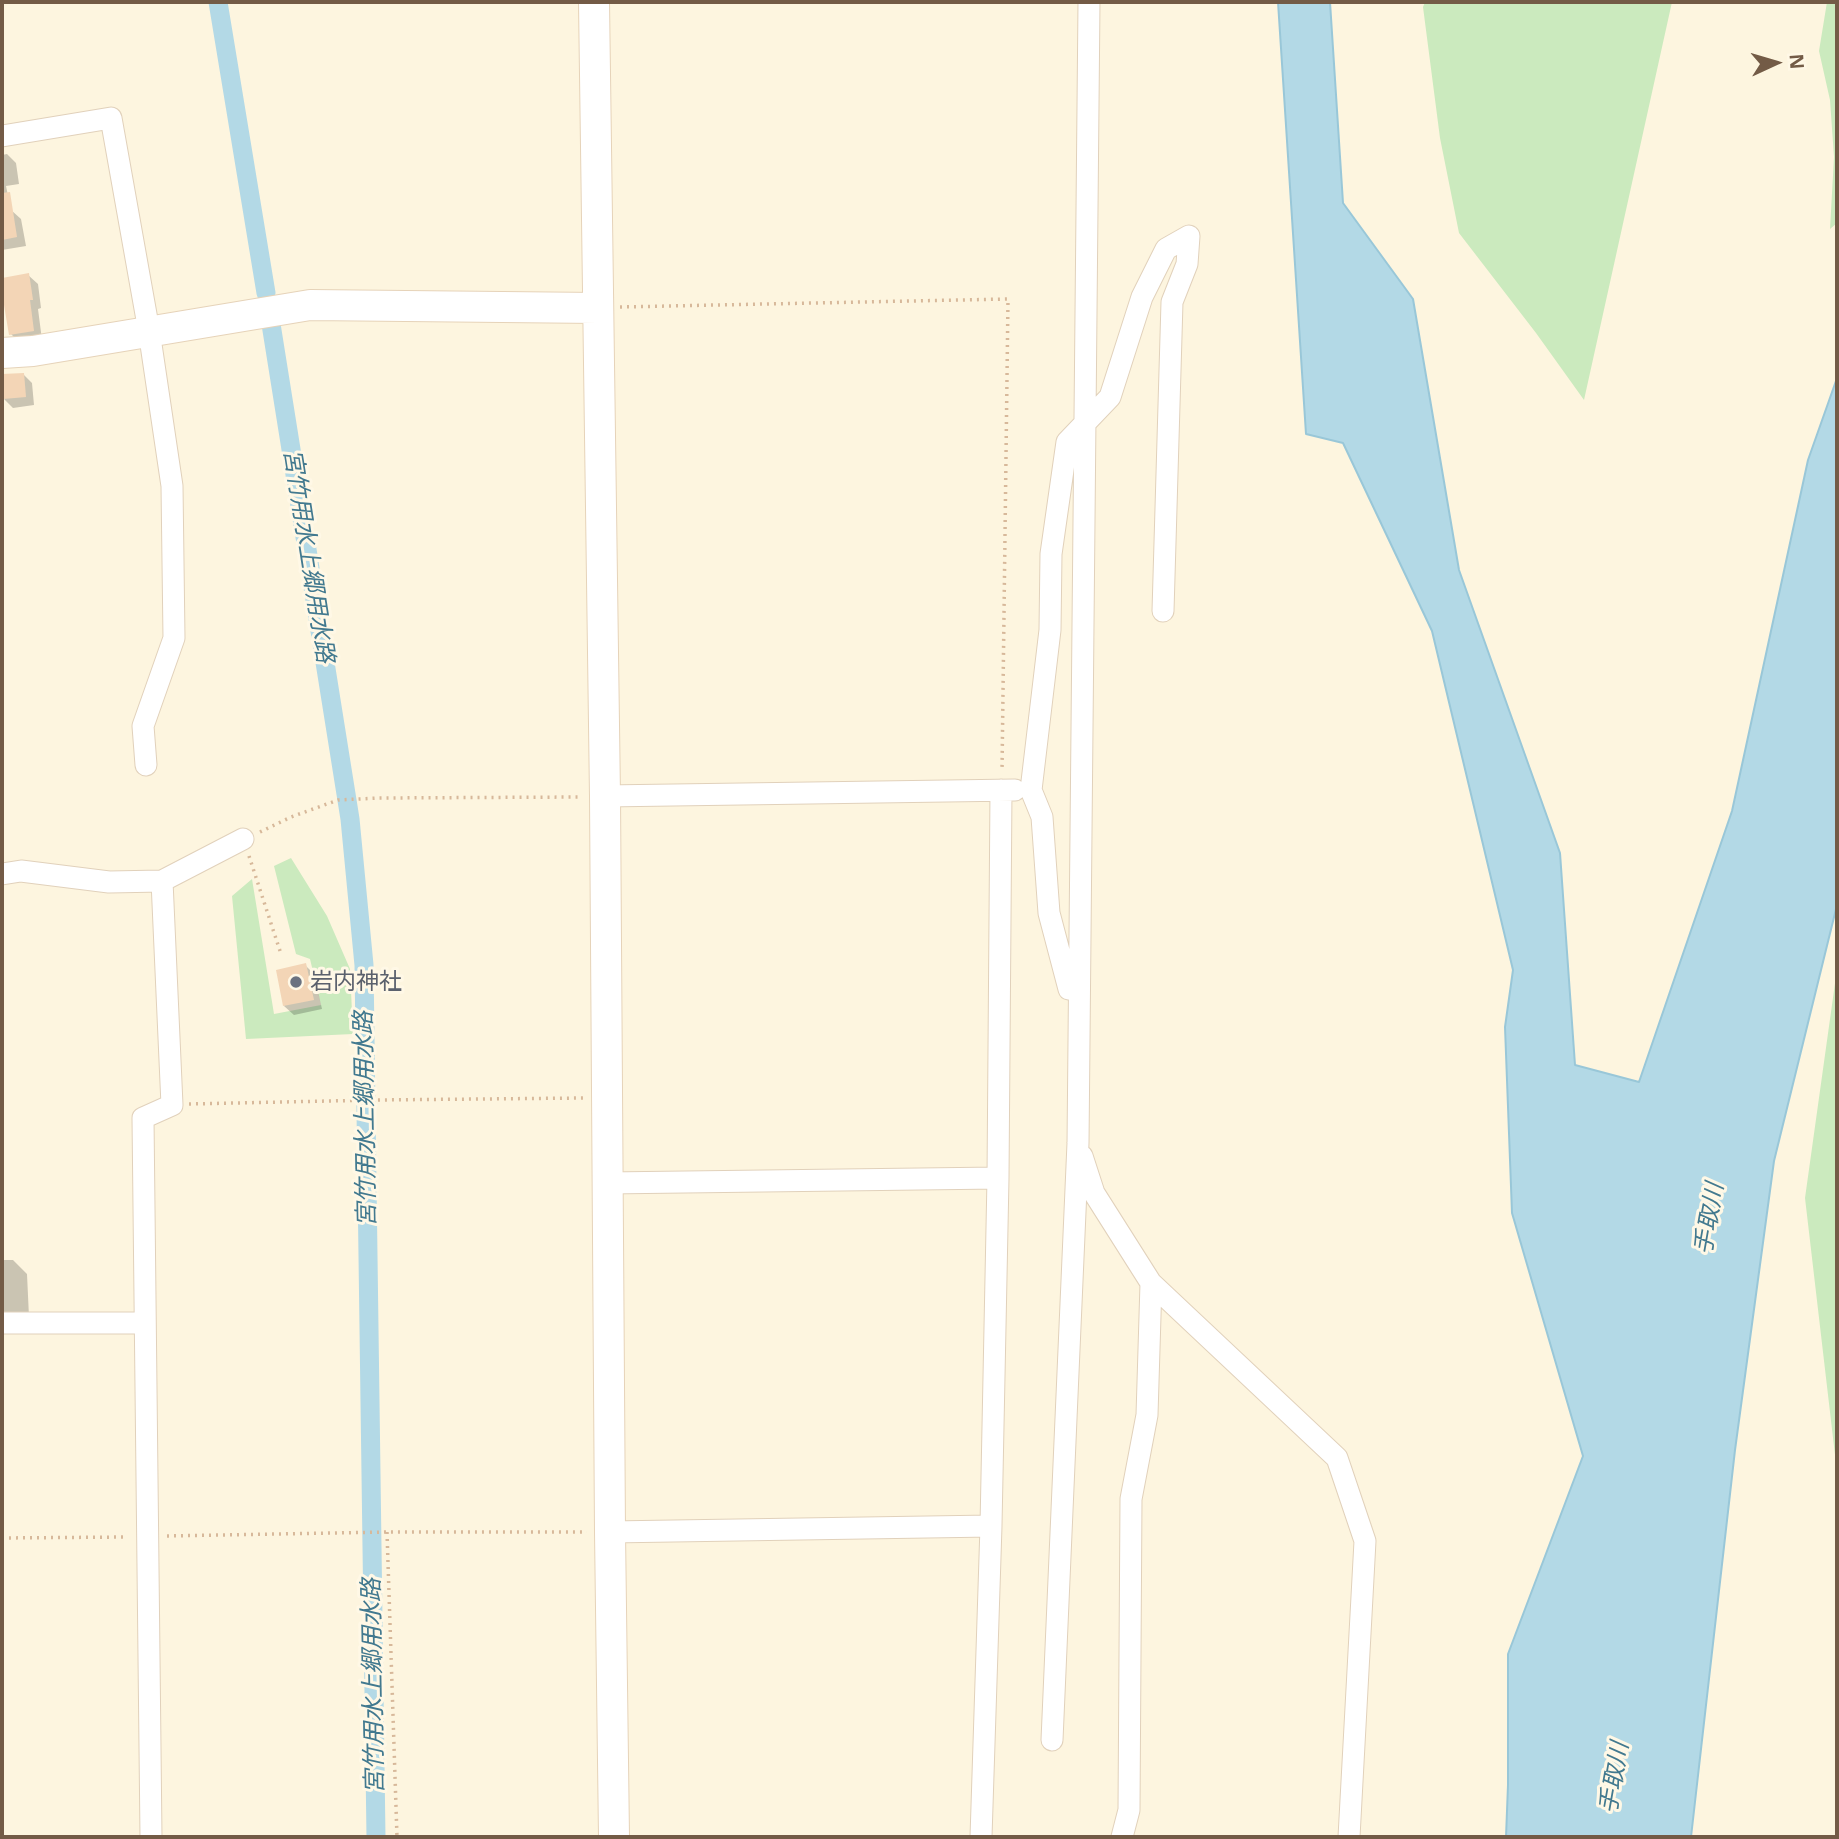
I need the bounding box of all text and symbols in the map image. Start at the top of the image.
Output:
north arrow [1741,28,1811,98]
text: N [1783,53,1810,70]
water label: 宮竹用水上郷用水路 [277,447,339,665]
place label: 岩内神社 [310,968,402,996]
marker: 岩内神社 [288,974,304,990]
water label: 宮竹用水上郷用水路 [350,1011,382,1227]
water label: 手取川 [1690,1181,1730,1257]
water label: 宮竹用水上郷用水路 [358,1578,390,1794]
water label: 手取川 [1595,1740,1635,1816]

